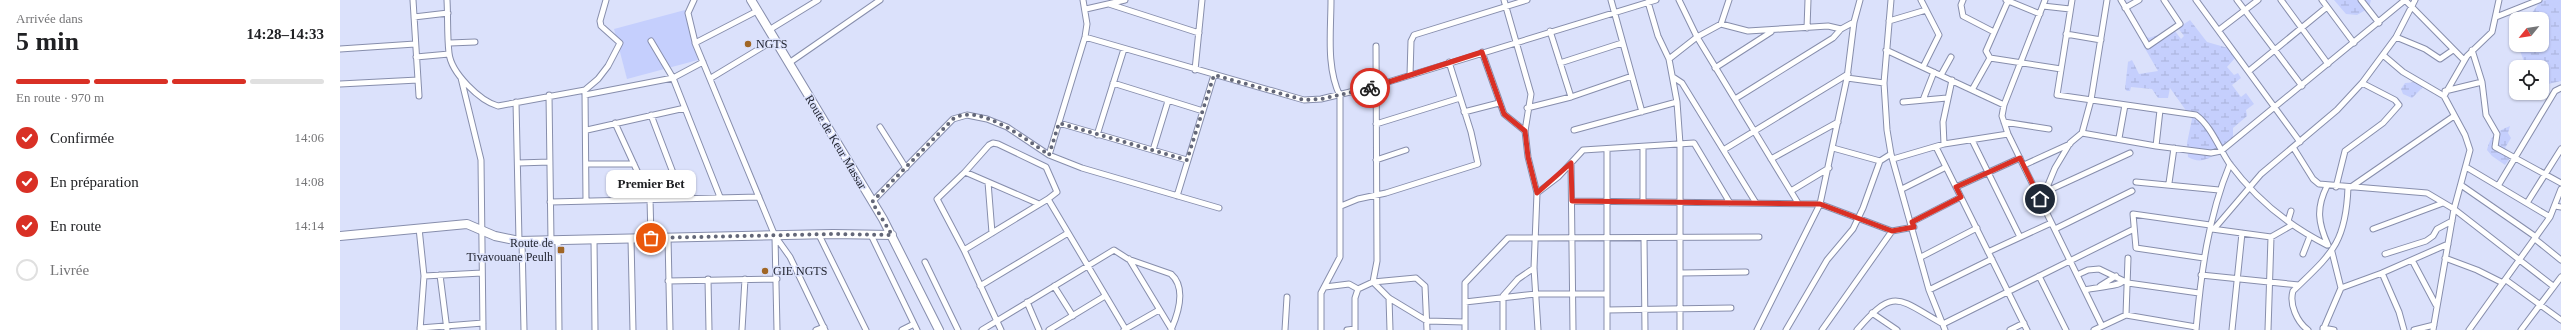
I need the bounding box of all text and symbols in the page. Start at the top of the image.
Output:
text: Arrivée dans [16,11,83,26]
north arrow [2509,12,2549,52]
map controls [2509,12,2549,100]
text: 14:28–14:33 [247,26,324,42]
text: 5 min [16,27,79,56]
place label: NGTS [756,37,787,51]
marker: NGTS [743,39,753,49]
button: locate [2509,60,2549,100]
courier [1350,68,1390,108]
icon: bike [1359,77,1381,99]
text: En route · 970 m [16,90,104,105]
street label: Route de Keur Massar [802,92,870,192]
icon: check [16,127,38,149]
text: Confirmée [50,130,114,146]
text: 14:06 [294,130,324,145]
callout: Premier Bet [606,170,696,198]
icon: check [16,171,38,193]
text: En préparation [50,174,139,190]
text: 14:08 [294,174,324,189]
text: Premier Bet [617,176,685,191]
pin [2023,182,2057,216]
icon: home [2029,188,2051,210]
icon: check [16,215,38,237]
text: En route [50,218,101,234]
text: 14:14 [294,218,324,233]
pin [634,221,668,255]
icon: bag [640,227,662,249]
place label: Route de Tivavouane Peulh [466,236,553,264]
marker: Route de Tivavouane Peulh [556,245,566,255]
text: Livrée [50,262,89,278]
place label: GIE NGTS [773,264,827,278]
marker: GIE NGTS [760,266,770,276]

